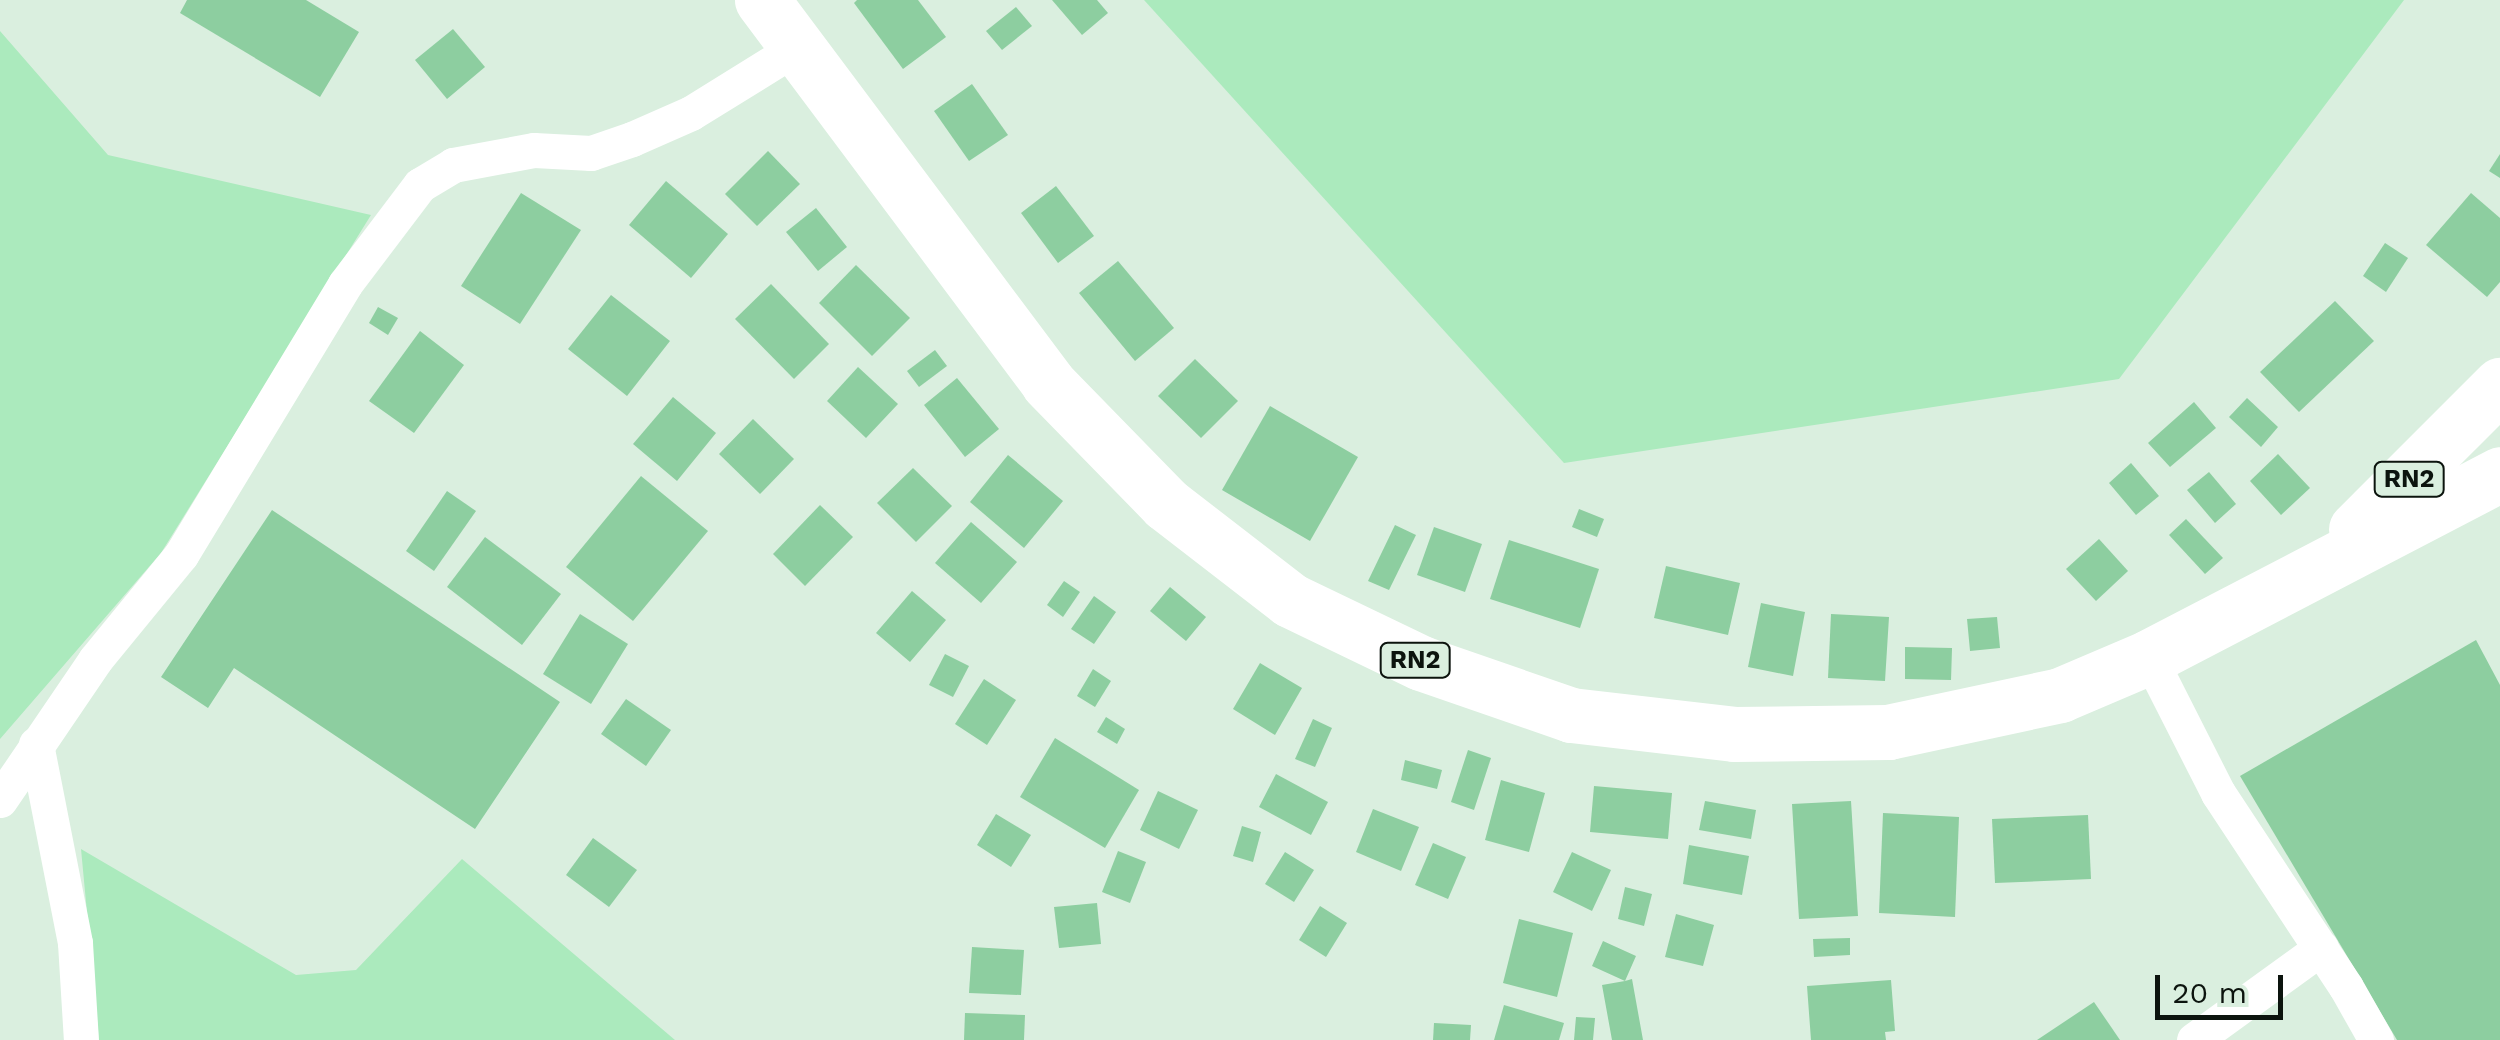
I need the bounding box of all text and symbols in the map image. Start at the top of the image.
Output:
road number: RN2 [2372,459,2446,499]
road number: RN2 [1378,640,1452,680]
scale bar [2160,955,2288,1017]
text: 20 m [2172,975,2247,1010]

